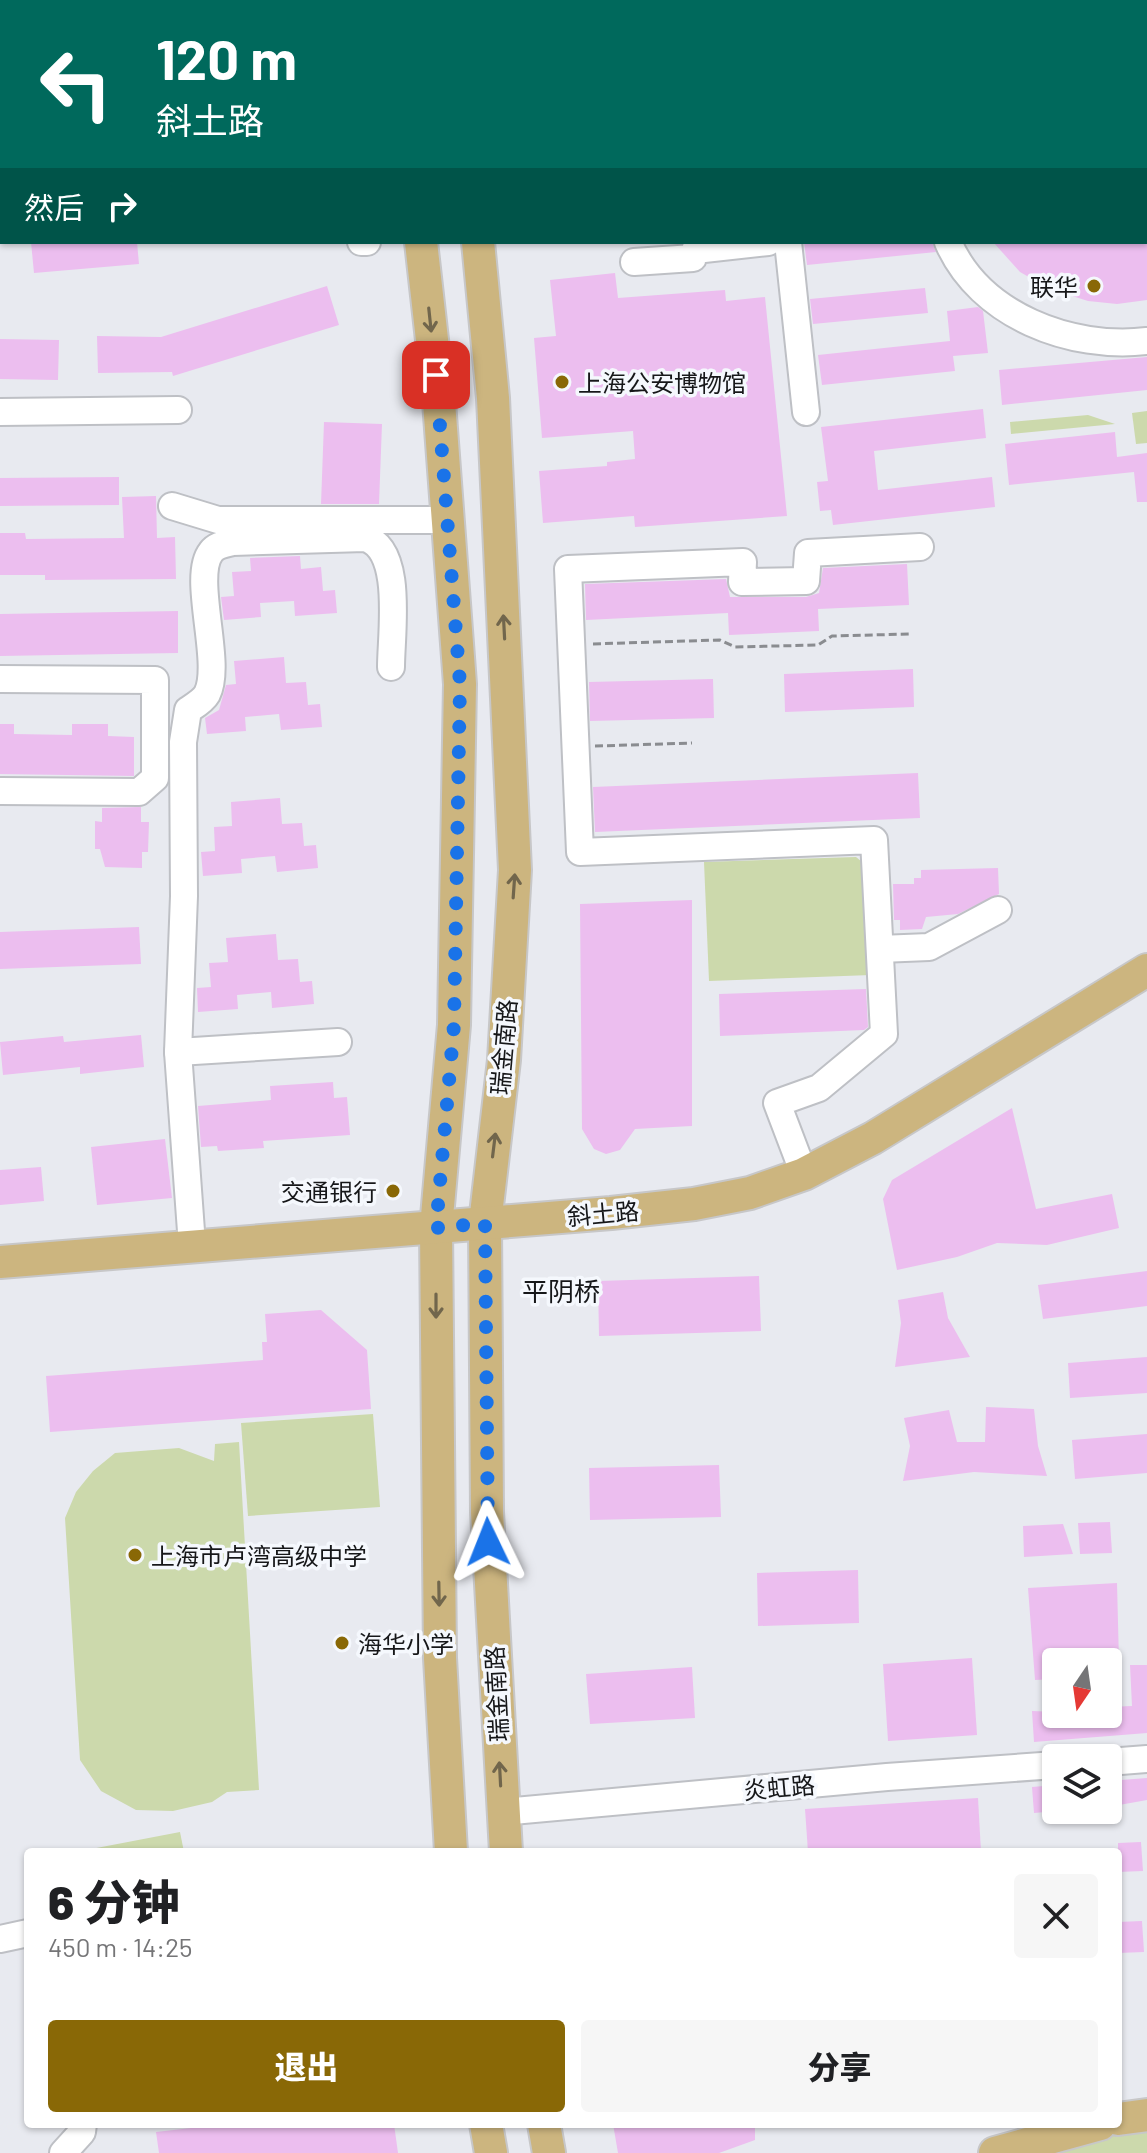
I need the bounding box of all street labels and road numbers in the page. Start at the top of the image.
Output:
street label: 瑞金南路 [484,998,522,1096]
street label: 斜土路 [566,1195,640,1231]
street label: 瑞金南路 [479,1645,513,1743]
street label: 炎虹路 [742,1769,816,1805]

